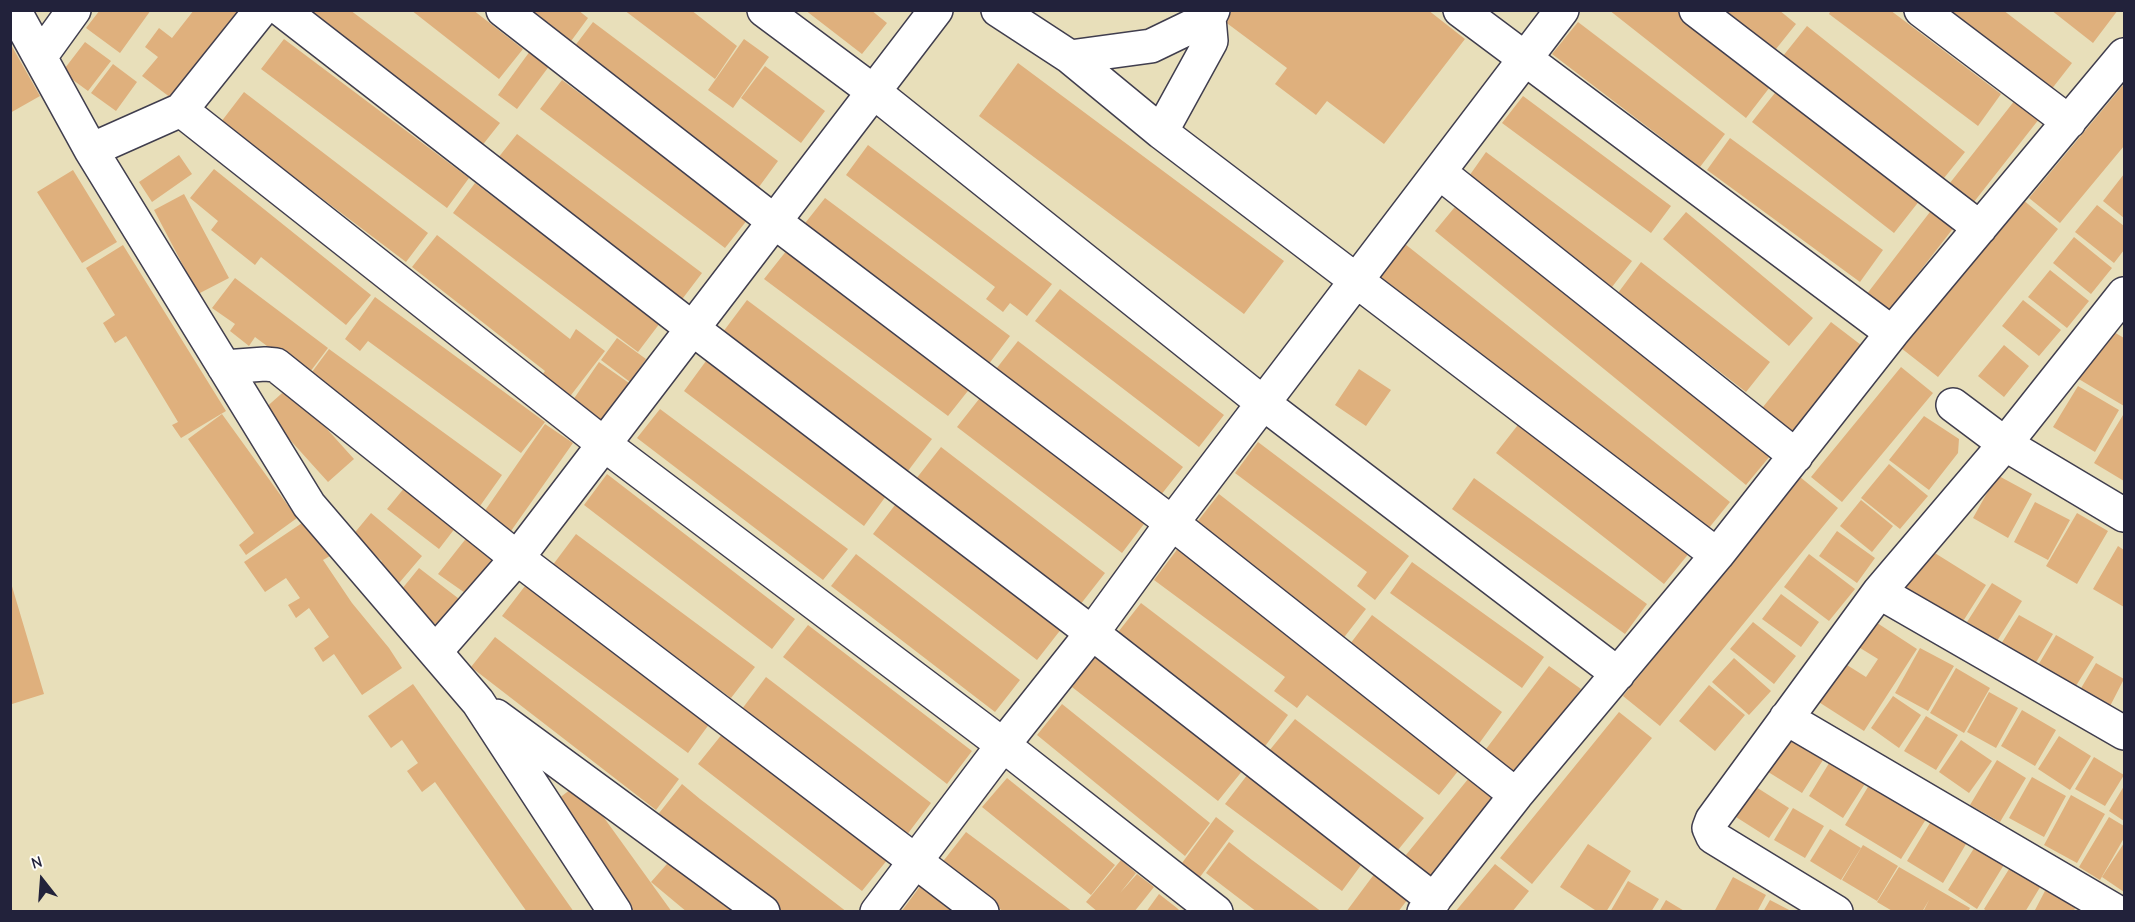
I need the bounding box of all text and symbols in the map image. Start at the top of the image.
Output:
north arrow [12,850,72,910]
text: N [29,853,44,873]

